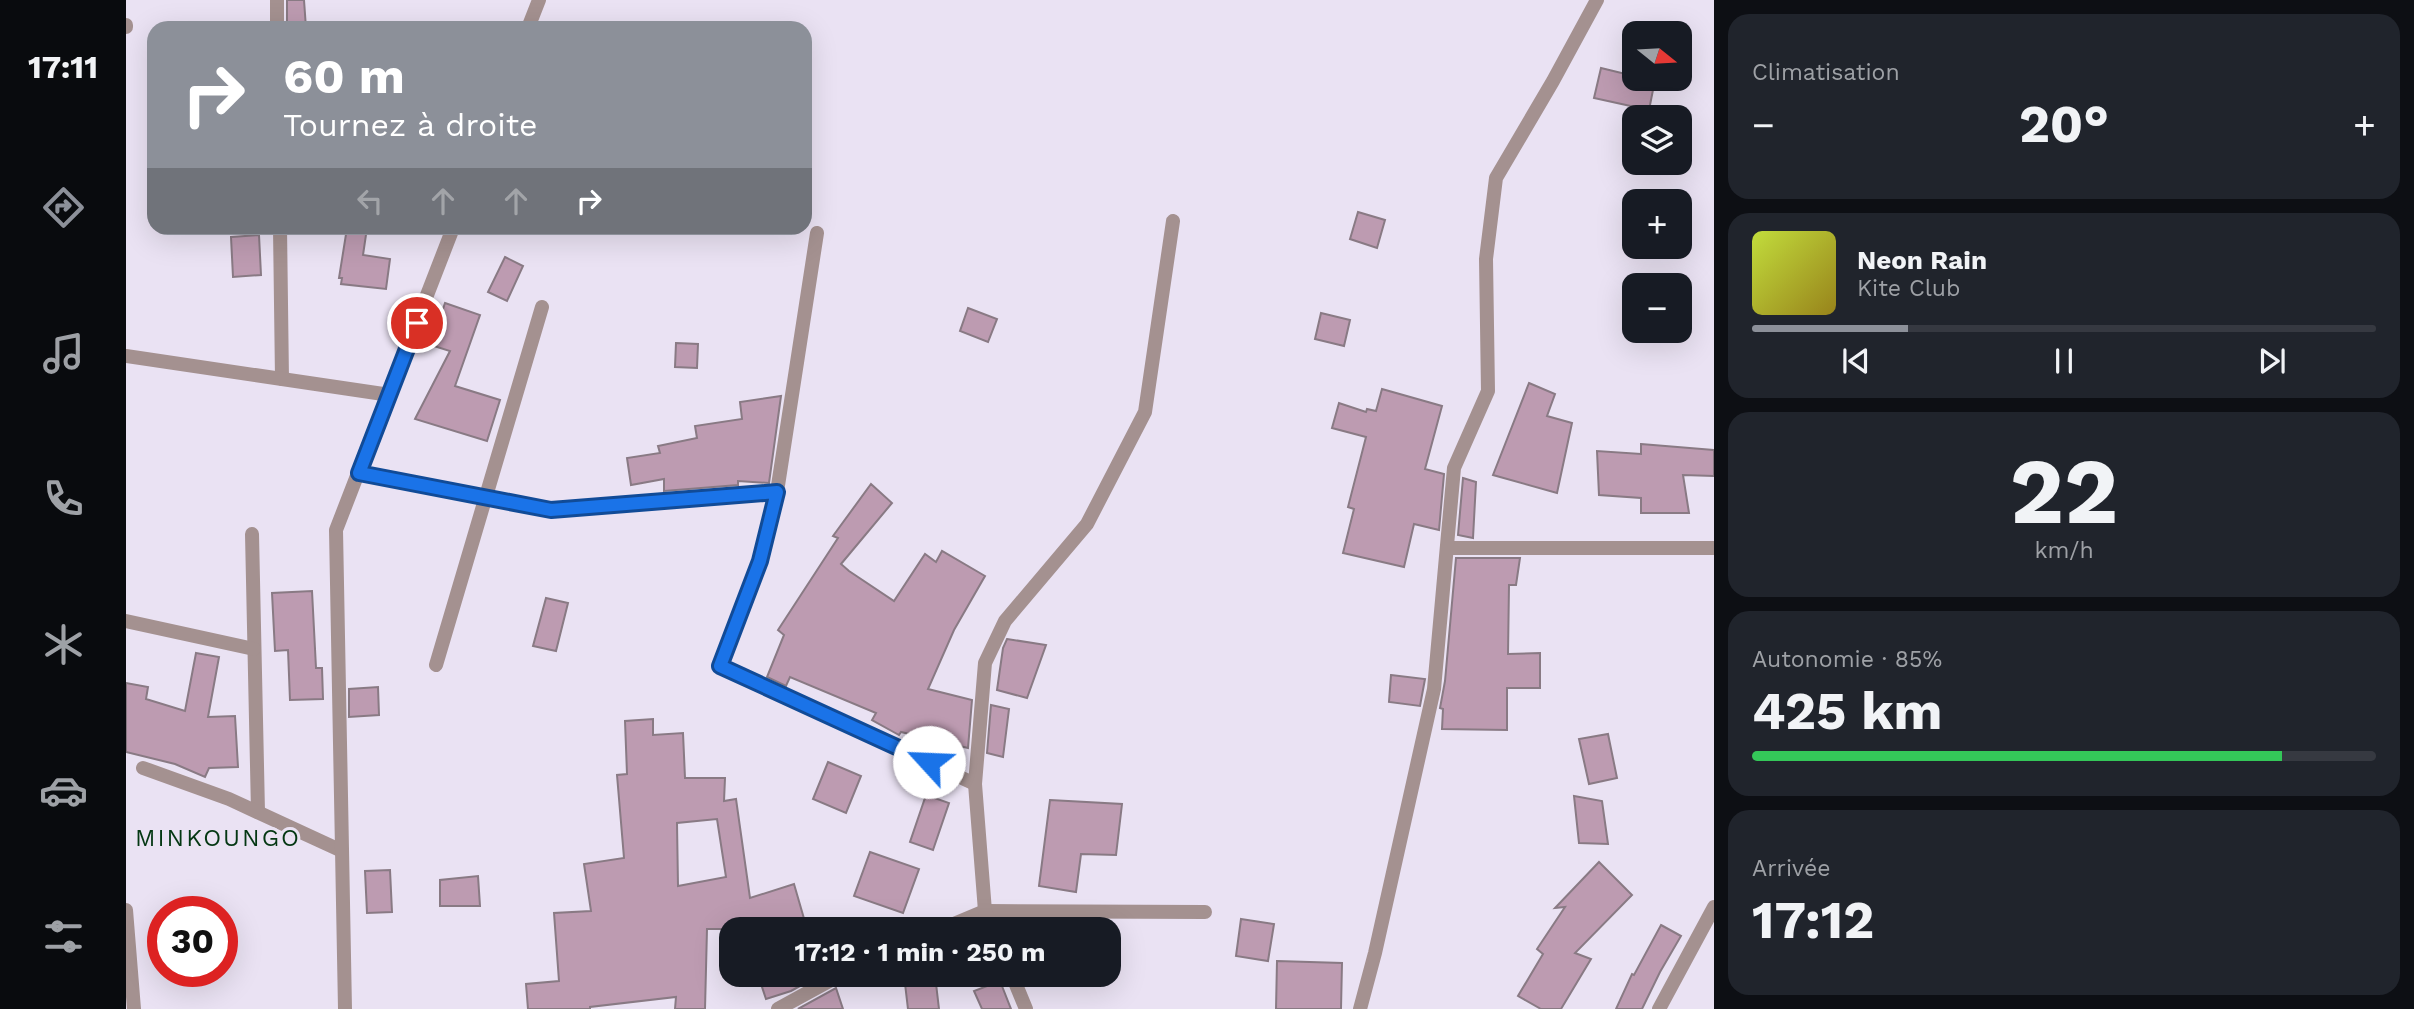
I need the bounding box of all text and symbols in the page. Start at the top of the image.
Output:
north arrow [1622,21,1692,91]
map controls [1622,21,1692,343]
text: 60 m [283,47,405,105]
text: 17:11 [28,48,98,86]
icon: right [168,49,259,140]
text: Climatisation [1752,59,1900,86]
text: 20° [2019,94,2109,155]
text: − [1752,103,1775,147]
text: + [2353,103,2376,147]
button: layers [1622,105,1692,175]
text: Tournez à droite [283,106,538,144]
icon: left [351,182,389,220]
icon: ahead [424,182,462,220]
icon: ahead [497,182,535,220]
icon: right [570,182,608,220]
icon: directions [39,183,88,232]
button: + [1622,189,1692,259]
text: Neon Rain [1857,245,1987,275]
button: − [1622,273,1692,343]
text: Kite Club [1857,275,1960,302]
pin [387,293,447,353]
icon: arrive [398,304,436,342]
icon: music [39,329,88,378]
icon: previous [1837,342,1875,380]
icon: pause [2045,342,2083,380]
icon: next [2253,342,2291,380]
text: 22 [2010,438,2118,545]
icon: phone [39,474,88,523]
text: km/h [2034,537,2094,564]
icon: climate [39,620,88,669]
text: Autonomie · 85% [1752,646,1942,673]
text: 425 km [1752,681,1942,742]
position arrow [892,725,966,799]
icon: car [39,766,88,815]
district label: MINKOUNGO [135,824,301,852]
text: Arrivée [1752,855,1831,882]
text: 17:12 [1752,890,1874,951]
speed limit sign: 30 [147,896,238,987]
icon: filters [39,912,88,961]
text: 17:12 · 1 min · 250 m [795,937,1045,967]

